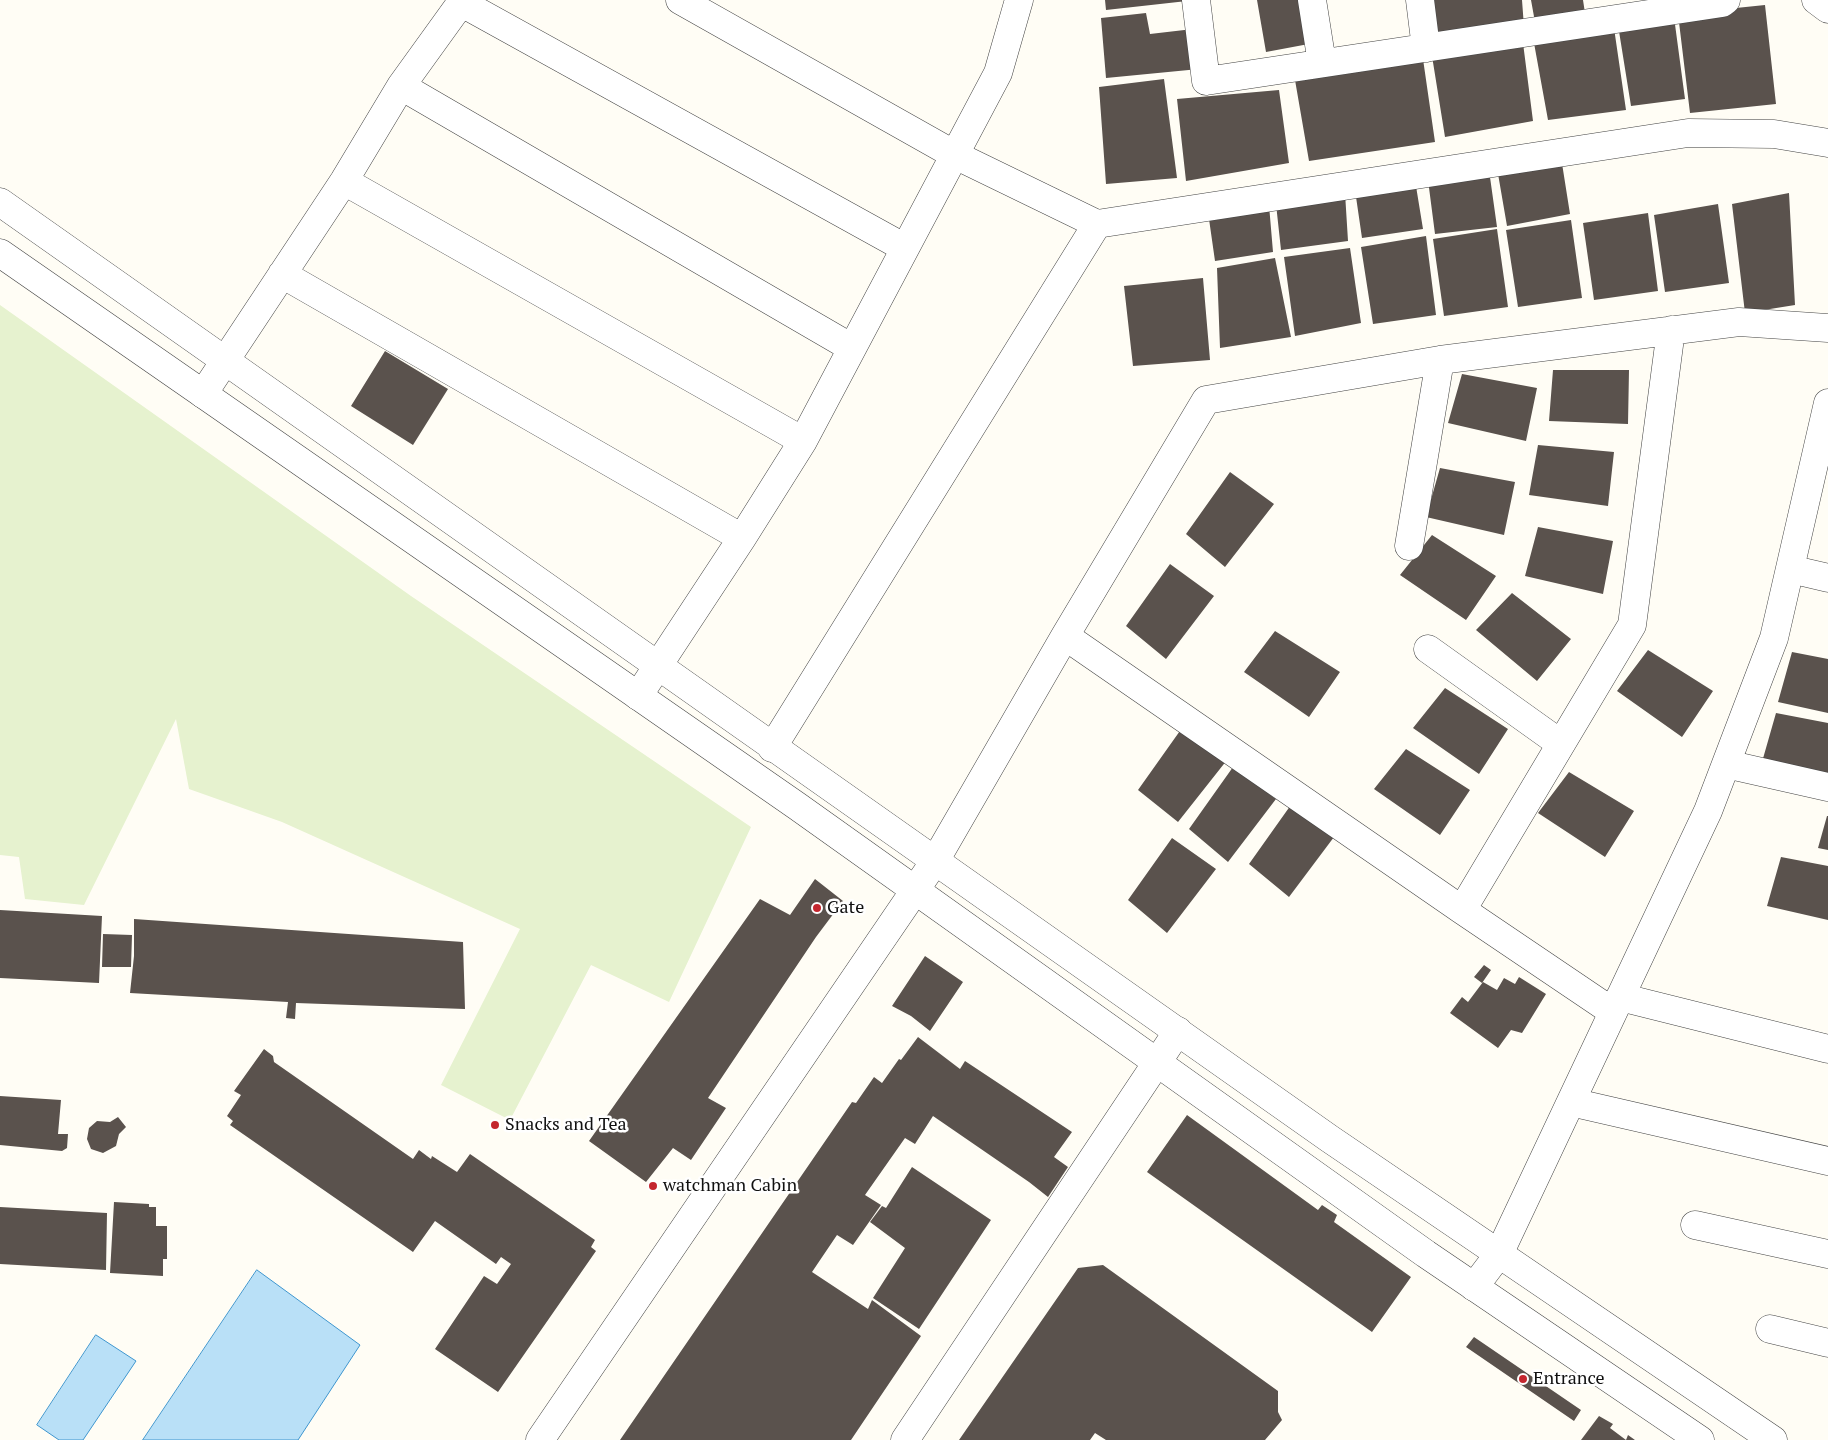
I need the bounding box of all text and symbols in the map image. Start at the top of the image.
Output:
place label: Gate [827,897,864,919]
marker: Gate [811,902,823,914]
place label: Snacks and Tea [505,1114,627,1136]
marker: Snacks and Tea [489,1119,501,1131]
place label: watchman Cabin [663,1175,797,1197]
marker: watchman Cabin [647,1180,659,1192]
place label: Entrance [1533,1368,1605,1390]
marker: Entrance [1517,1373,1529,1385]

